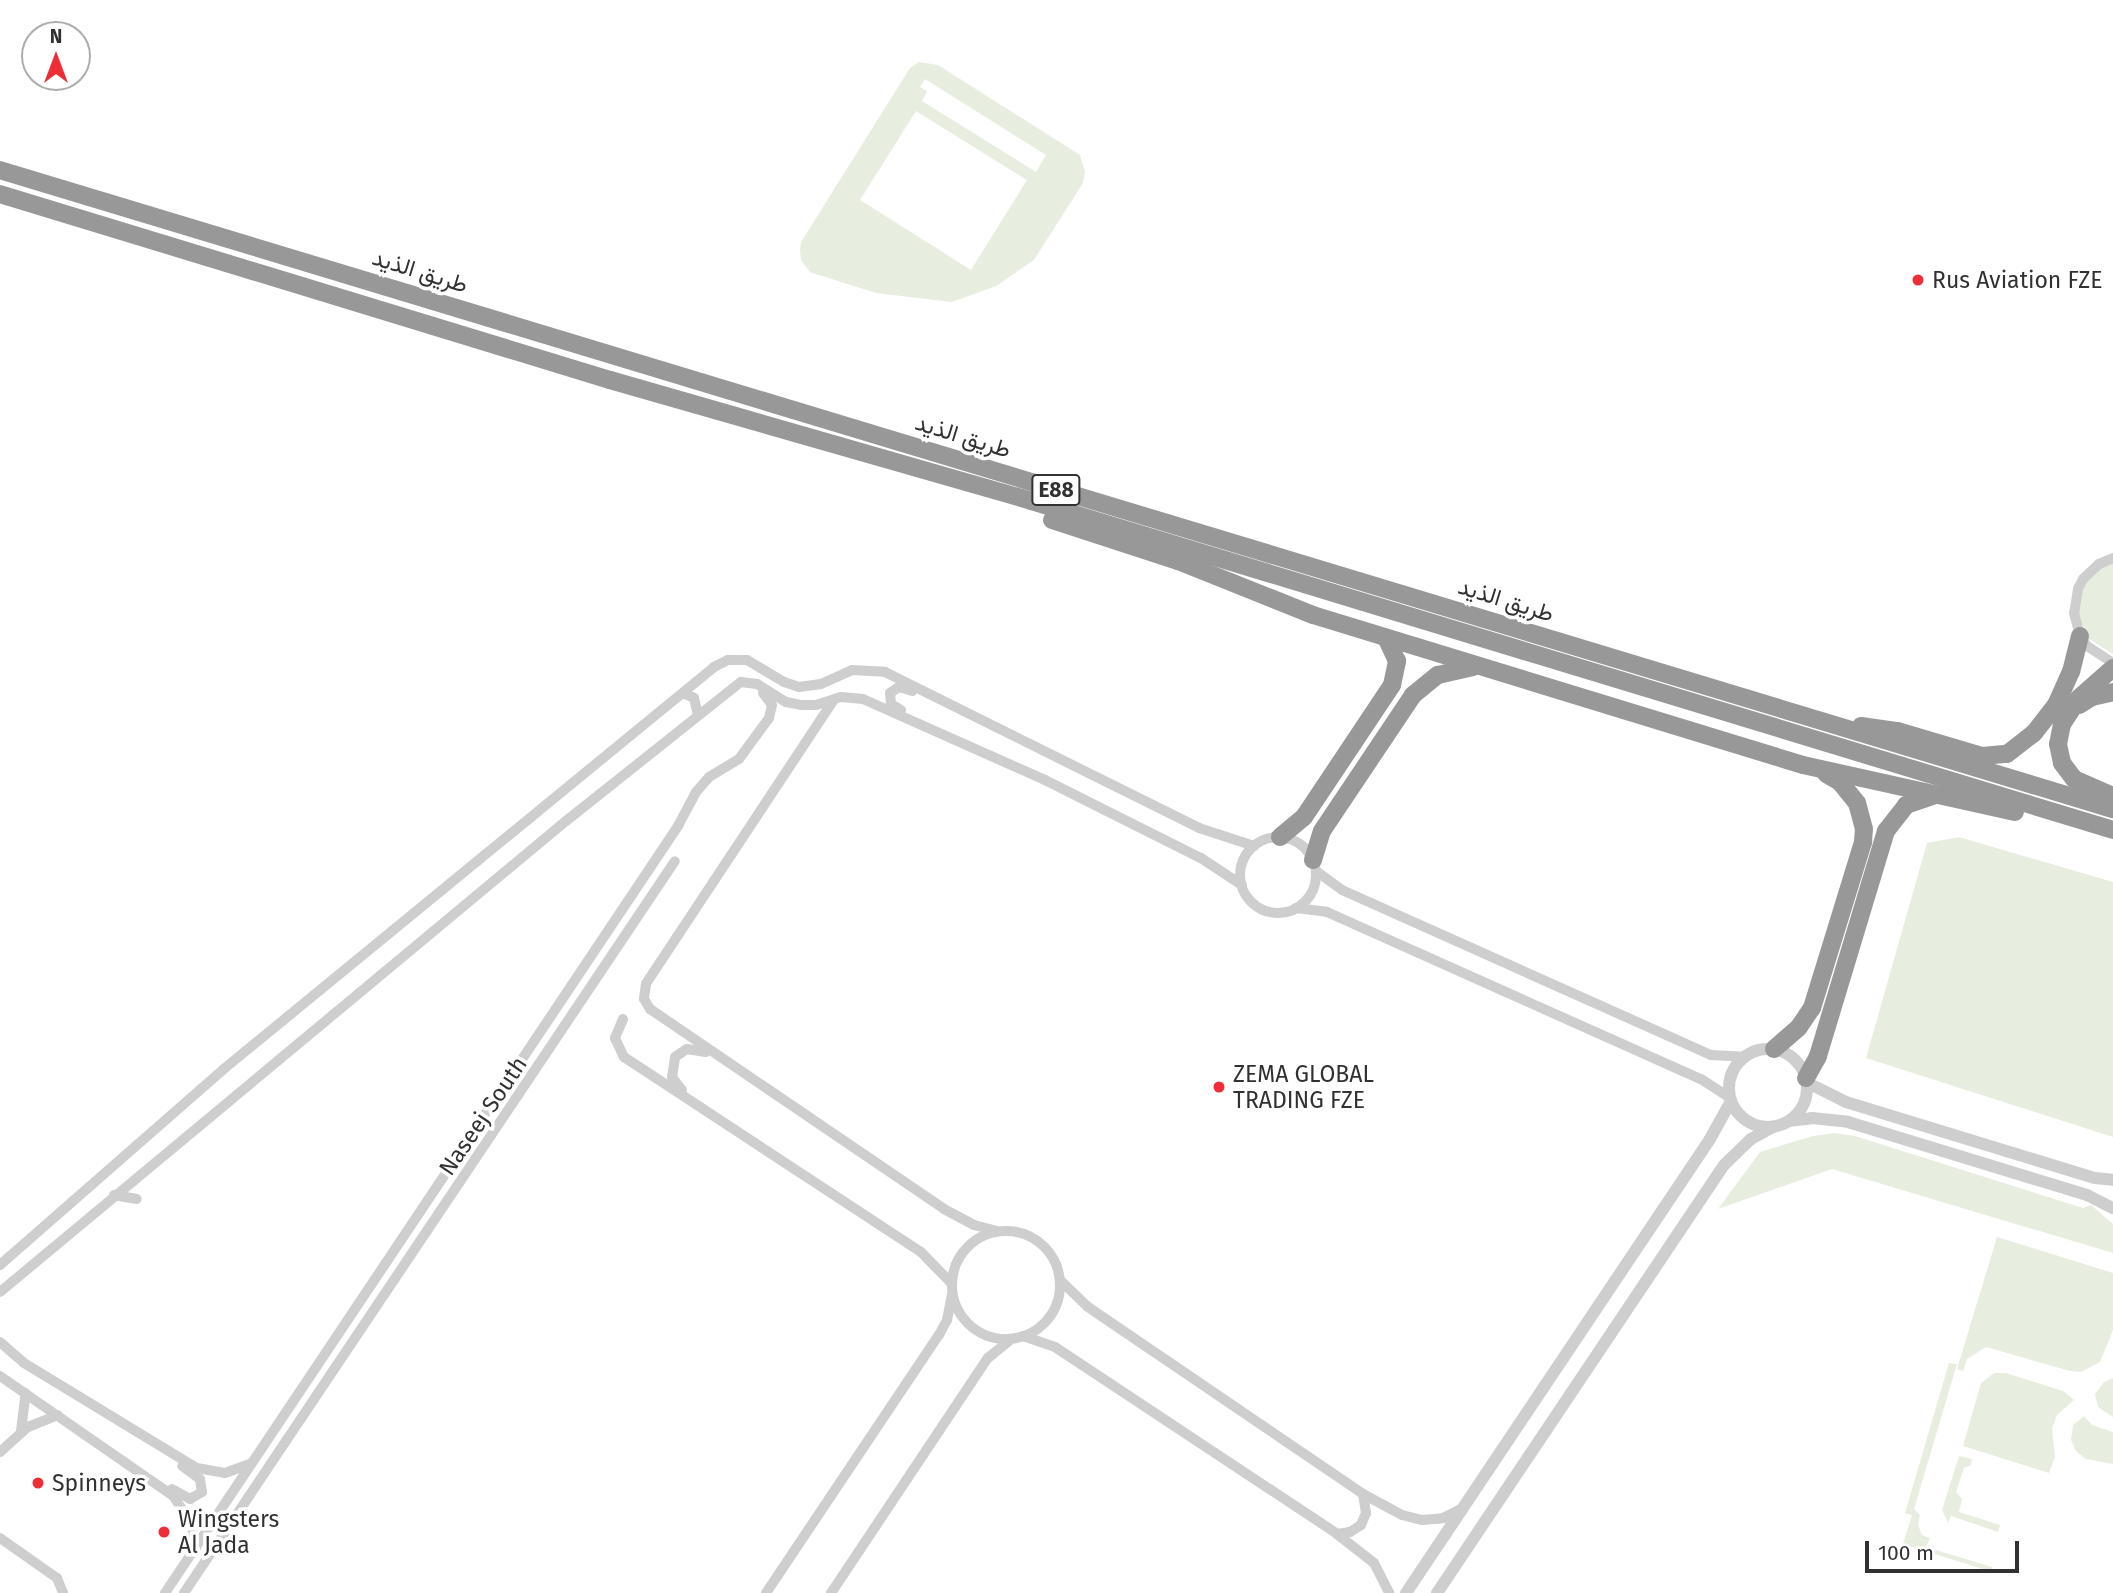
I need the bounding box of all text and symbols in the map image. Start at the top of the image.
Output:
north arrow [21,21,91,91]
text: N [50,25,62,48]
street label: طريق الذيد [369,243,471,299]
place label: Rus Aviation FZE [1932,266,2103,294]
marker: Rus Aviation FZE [1910,272,1926,288]
street label: طريق الذيد [912,408,1014,464]
road number: E88 [1030,472,1082,508]
street label: طريق الذيد [1455,572,1557,628]
street label: Naseej South [433,1051,533,1181]
place label: ZEMA GLOBAL TRADING FZE [1233,1060,1374,1114]
marker: ZEMA GLOBAL TRADING FZE [1211,1079,1227,1095]
place label: Spinneys [52,1469,146,1497]
marker: Spinneys [30,1475,46,1491]
place label: Wingsters Al Jada [178,1505,279,1559]
marker: Wingsters Al Jada [156,1524,172,1540]
scale bar [1868,1526,2022,1570]
text: 100 m [1878,1540,1934,1566]

